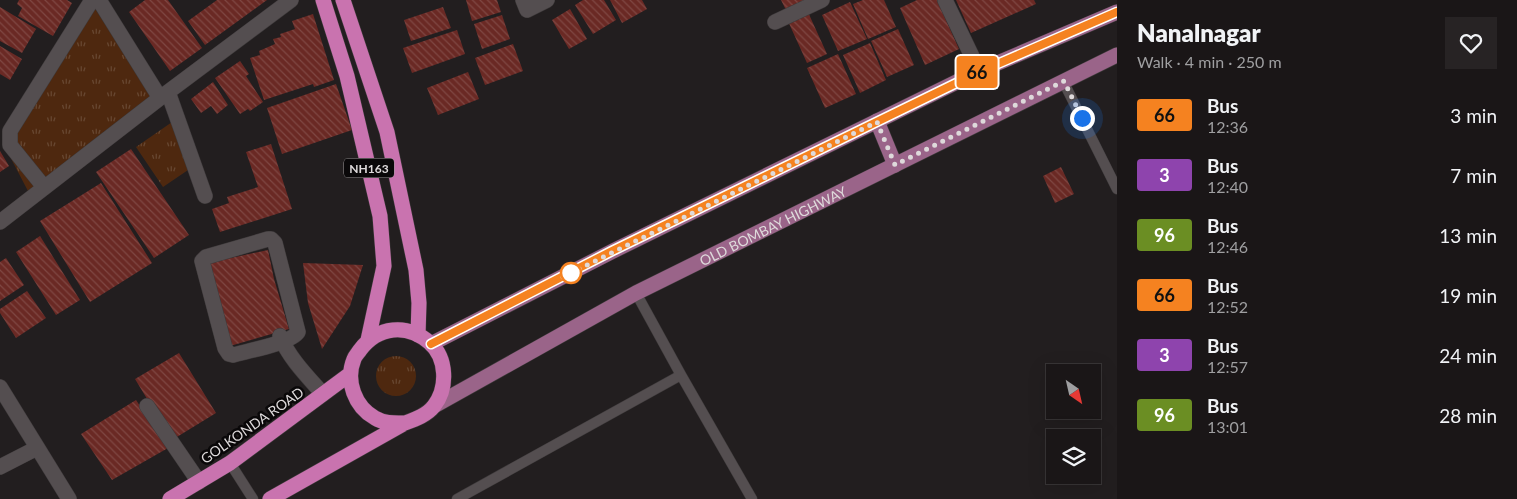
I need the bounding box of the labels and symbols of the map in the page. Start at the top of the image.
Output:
line badge: 66 [954,56,1000,88]
your location [1070,106,1095,131]
road number: NH163 [344,158,394,178]
street label: OLD BOMBAY HIGHWAY [696,182,849,269]
unlabelled marker [560,262,582,284]
north arrow [1046,364,1101,419]
street label: GOLKONDA ROAD [197,383,307,467]

